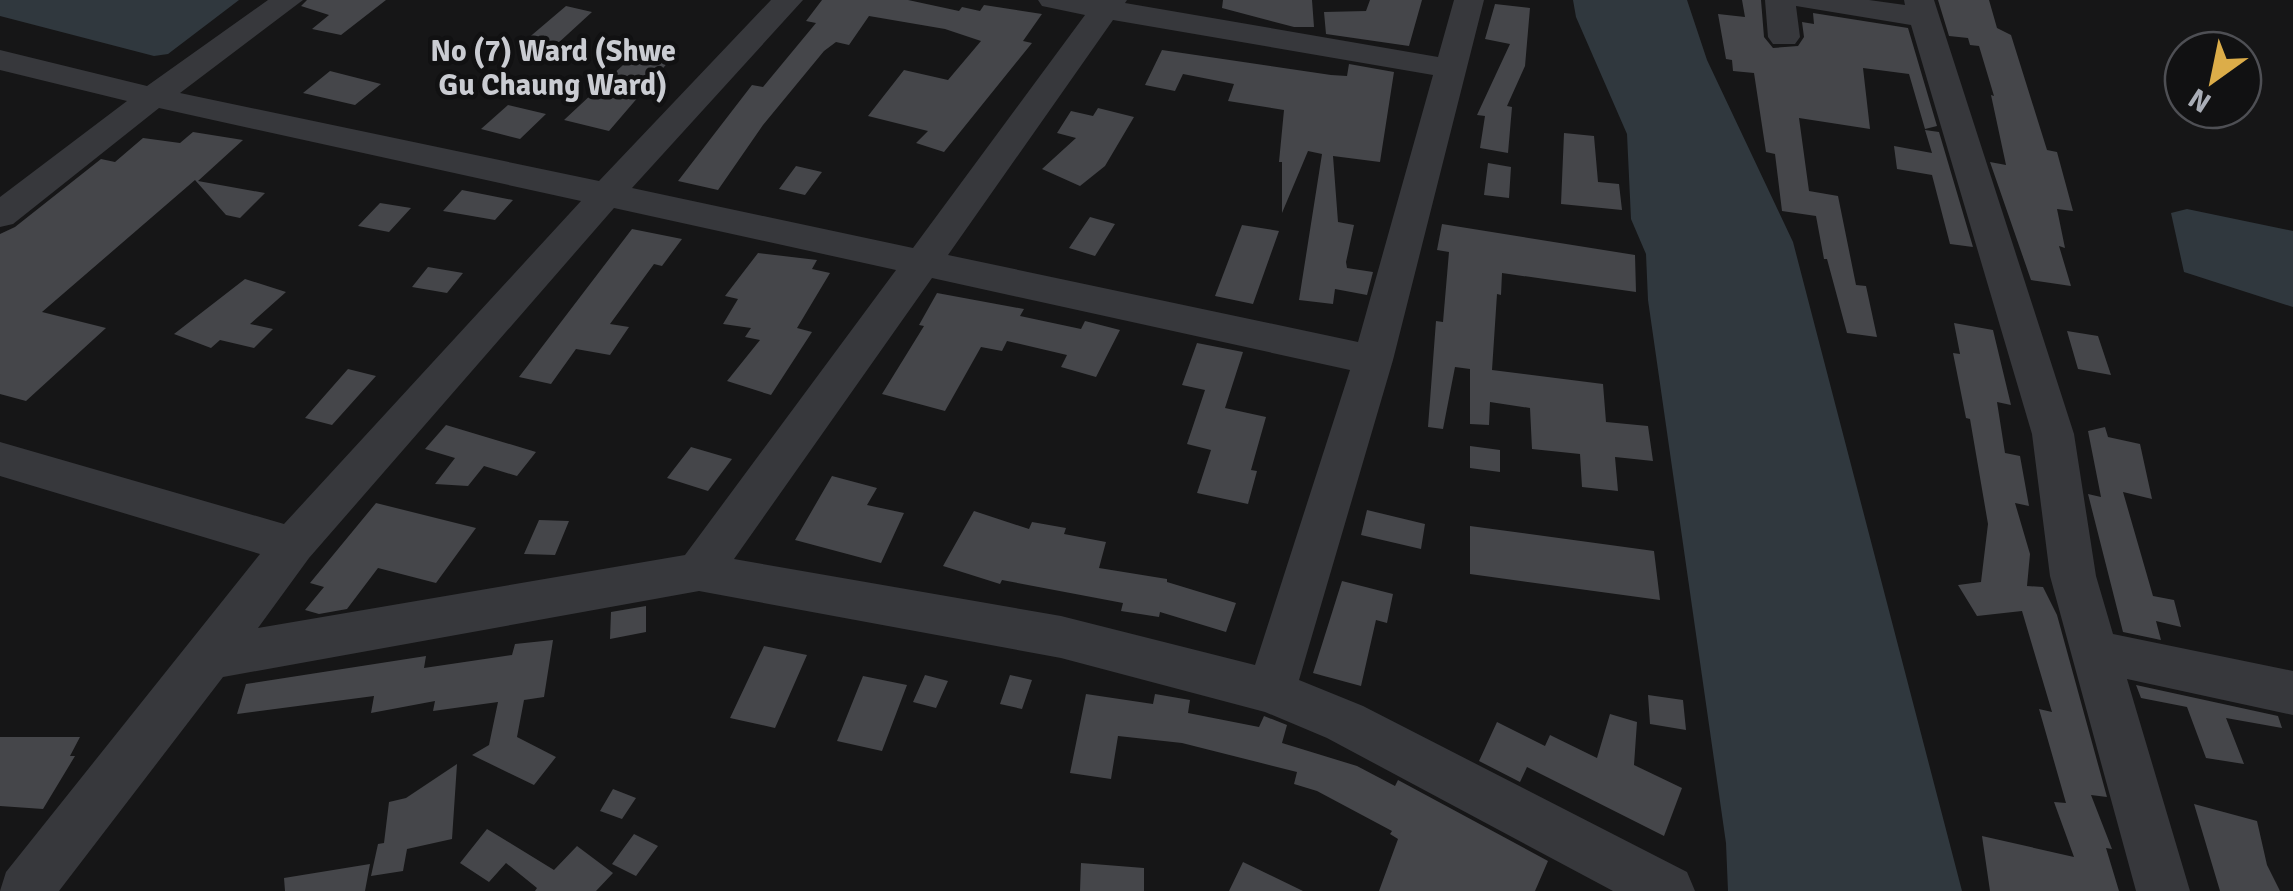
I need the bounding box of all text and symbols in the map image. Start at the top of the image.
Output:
north arrow [2163,30,2263,130]
district label: No (7) Ward (Shwe Gu Chaung Ward) [430,33,676,104]
text: N [2182,81,2217,120]

